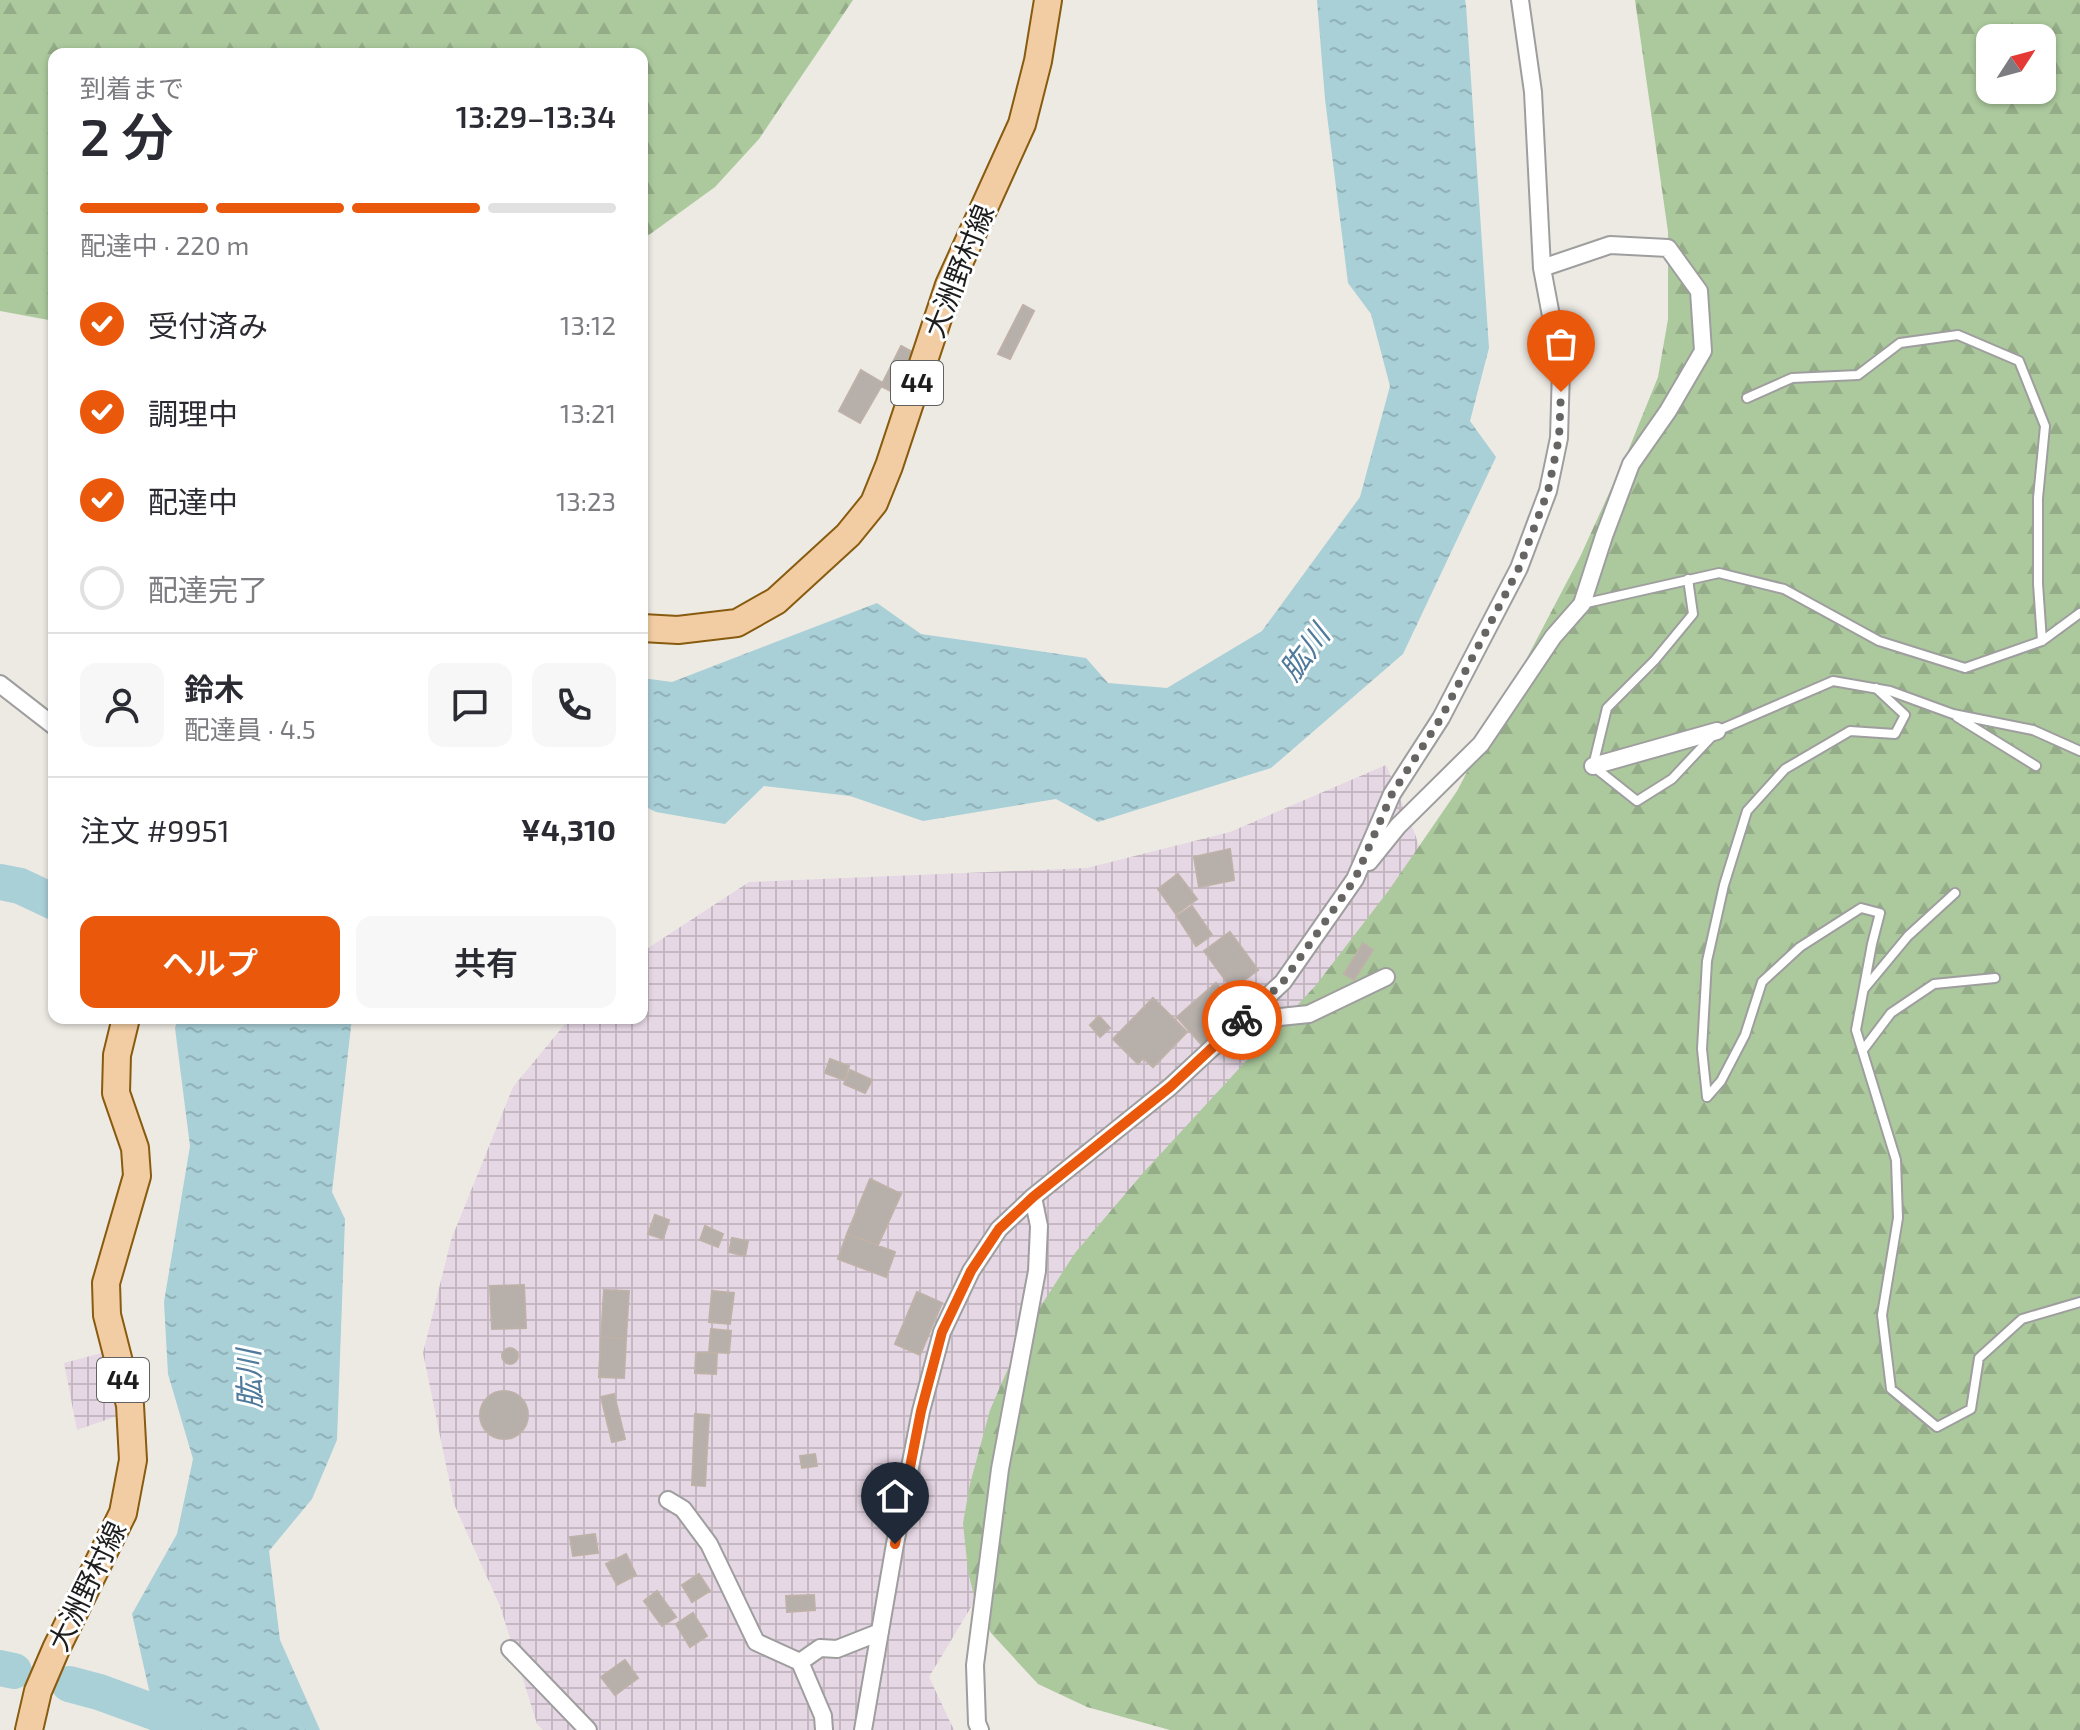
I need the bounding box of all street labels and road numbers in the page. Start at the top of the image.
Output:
street label: 大洲野村線 [916,199,1000,342]
road number: 44 [891,361,943,405]
road number: 44 [97,1358,149,1402]
street label: 大洲野村線 [40,1515,132,1656]

